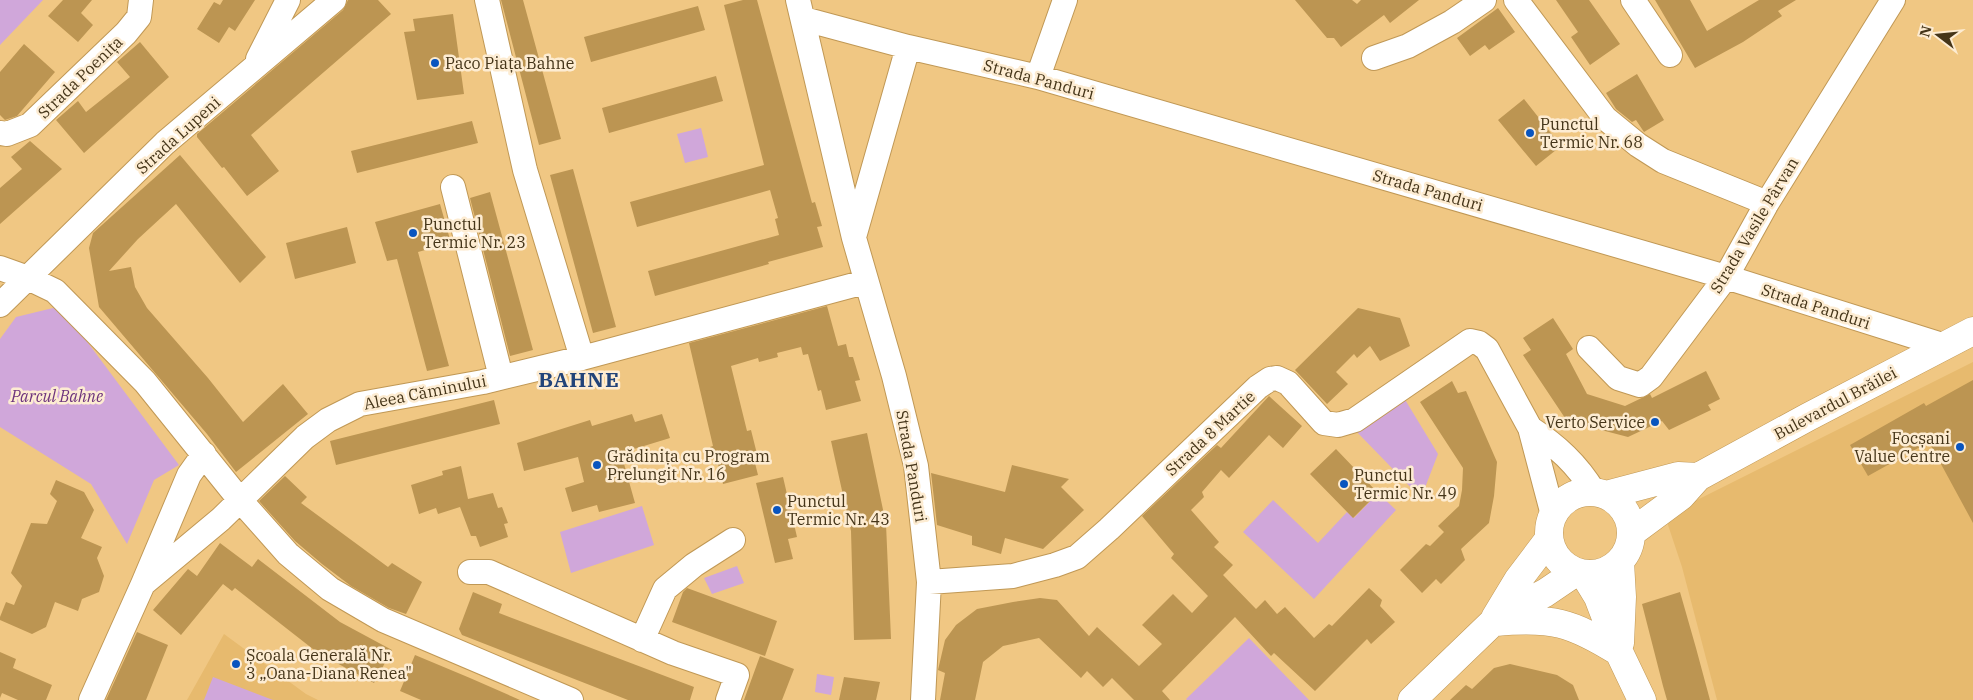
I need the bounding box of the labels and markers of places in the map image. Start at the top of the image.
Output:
place label: Paco Piața Bahne [445,53,574,73]
marker: Paco Piața Bahne [429,57,441,69]
place label: Punctul Termic Nr. 68 [1540,114,1643,152]
marker: Punctul Termic Nr. 68 [1524,127,1536,139]
place label: Punctul Termic Nr. 23 [423,214,526,252]
marker: Punctul Termic Nr. 23 [407,227,419,239]
place label: Verto Service [1545,412,1645,432]
marker: Verto Service [1649,416,1661,428]
place label: Focșani Value Centre [1854,428,1950,466]
marker: Focșani Value Centre [1954,441,1966,453]
place label: Grădinița cu Program Prelungit Nr. 16 [607,446,770,484]
marker: Grădinița cu Program Prelungit Nr. 16 [591,459,603,471]
place label: Punctul Termic Nr. 49 [1354,465,1457,503]
marker: Punctul Termic Nr. 49 [1338,478,1350,490]
place label: Punctul Termic Nr. 43 [787,491,890,529]
marker: Punctul Termic Nr. 43 [771,504,783,516]
place label: Școala Generală Nr. 3 „Oana-Diana Renea" [246,645,412,683]
marker: Școala Generală Nr. 3 „Oana-Diana Renea" [230,658,242,670]

